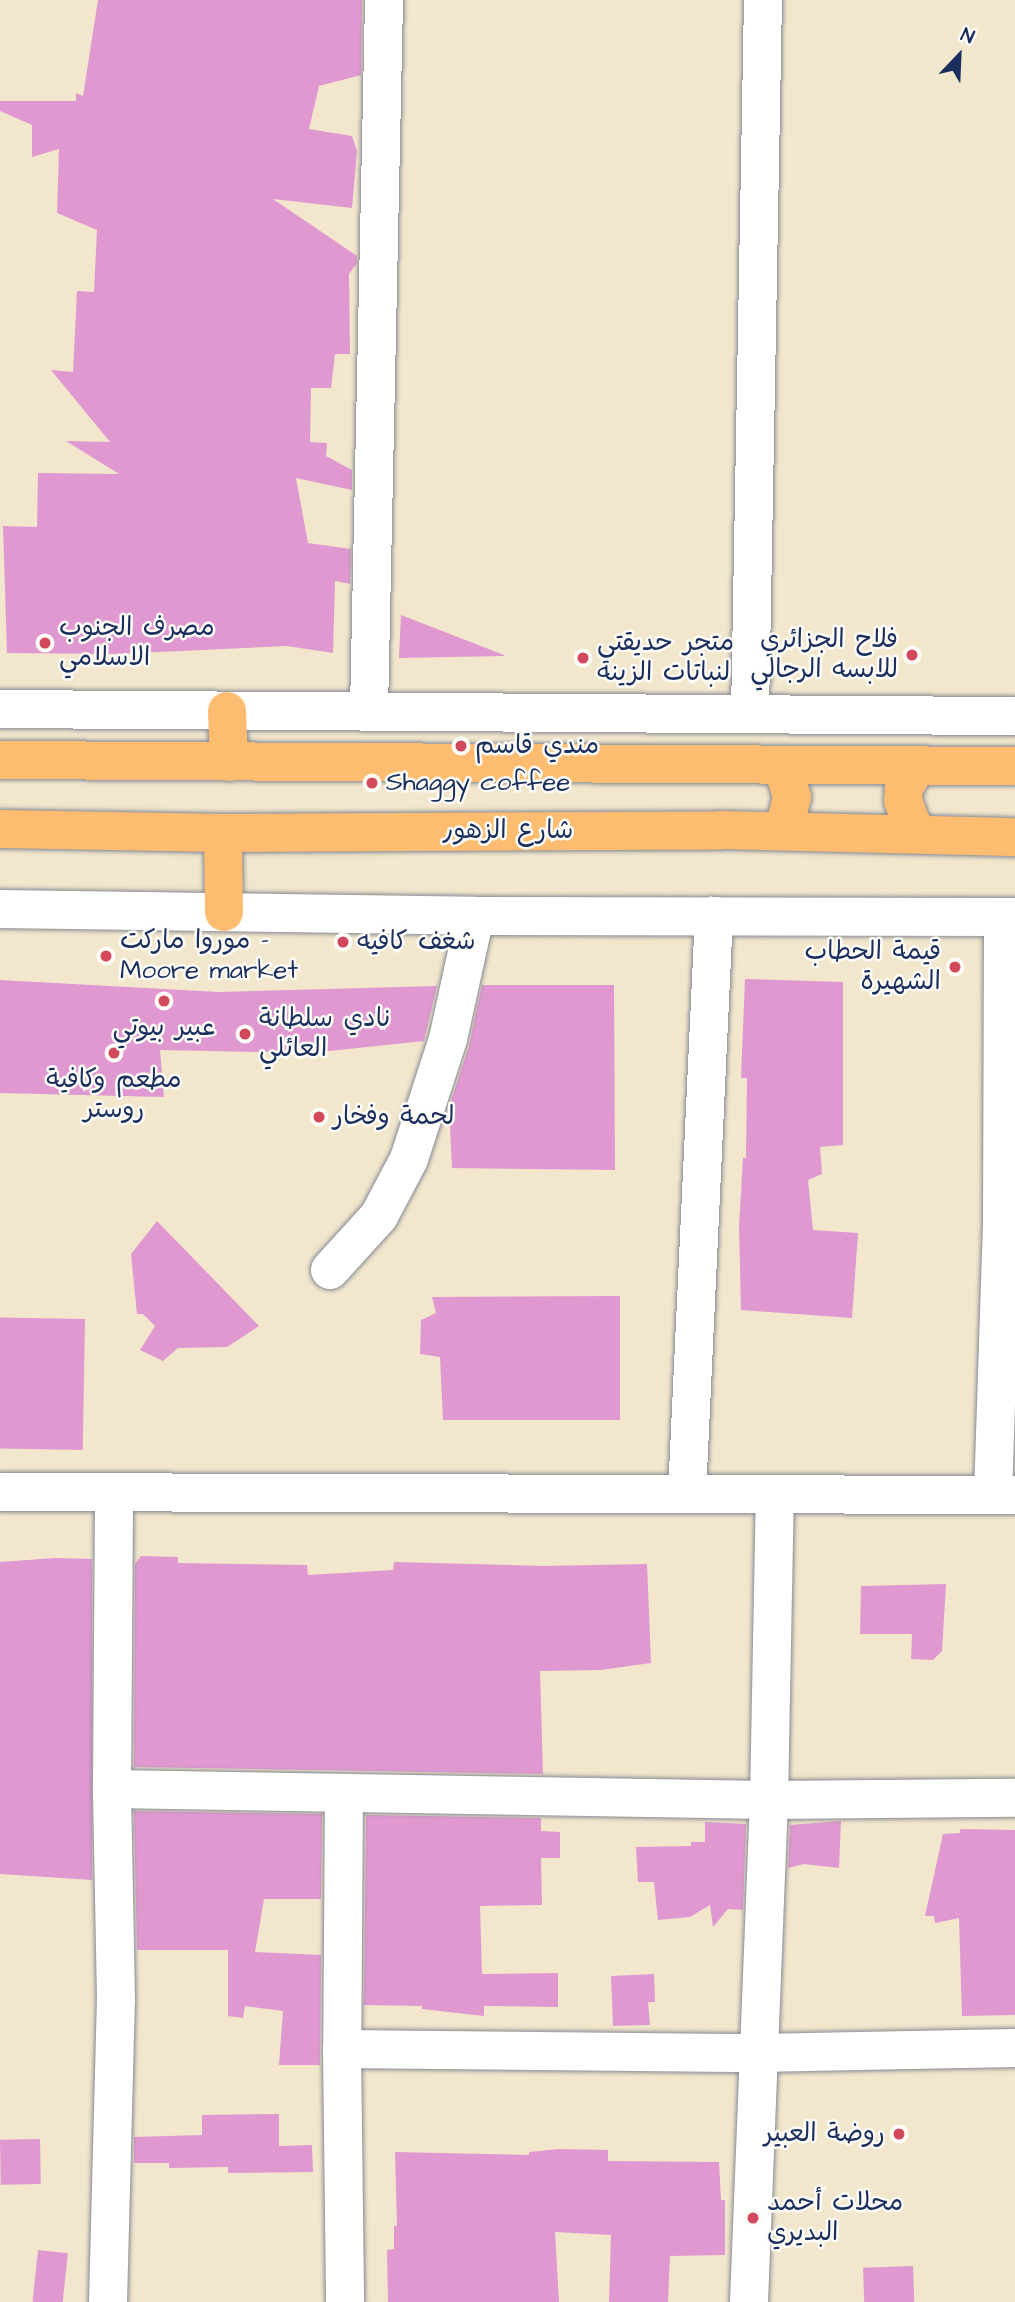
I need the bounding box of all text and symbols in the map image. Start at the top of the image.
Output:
north arrow [924,21,994,91]
text: N [957,21,978,51]
place label: مصرف الجنوب الاسلامي [59,612,215,674]
place label: فلاح الجزائري للابسه الرجالي [750,624,898,686]
place label: متجر حديقتي لنباتات الزينه [597,627,734,688]
marker: مصرف الجنوب الاسلامي [37,635,53,651]
marker: فلاح الجزائري للابسه الرجالي [904,647,920,663]
marker: متجر حديقتي لنباتات الزينه [575,650,591,666]
place label: مندي قاسم [475,730,599,762]
marker: مندي قاسم [453,738,469,754]
place label: Shaggy coffee [386,767,570,799]
marker: Shaggy coffee [364,775,380,791]
street label: شارع الزهور [443,815,573,847]
place label: موروا ماركت - Moore market [120,925,298,986]
place label: شغف كافيه [357,926,476,958]
marker: شغف كافيه [335,934,351,950]
place label: قيمة الحطاب الشهيرة [805,936,941,998]
marker: موروا ماركت - Moore market [98,948,114,964]
marker: قيمة الحطاب الشهيرة [947,959,963,975]
marker: عبير بيوتي [156,993,172,1009]
place label: نادي سلطانة العائلي [259,1003,390,1064]
place label: عبير بيوتي [112,1012,216,1044]
marker: نادي سلطانة العائلي [237,1026,253,1042]
marker: مطعم وكافية روستر [106,1045,122,1061]
place label: مطعم وكافية روستر [46,1064,182,1126]
place label: لحمة وفخار [333,1101,455,1133]
marker: لحمة وفخار [311,1109,327,1125]
place label: روضة العبير [764,2118,885,2150]
marker: روضة العبير [891,2126,907,2142]
place label: محلات أحمد البديري [767,2187,903,2248]
marker: محلات أحمد البديري [745,2210,761,2226]

